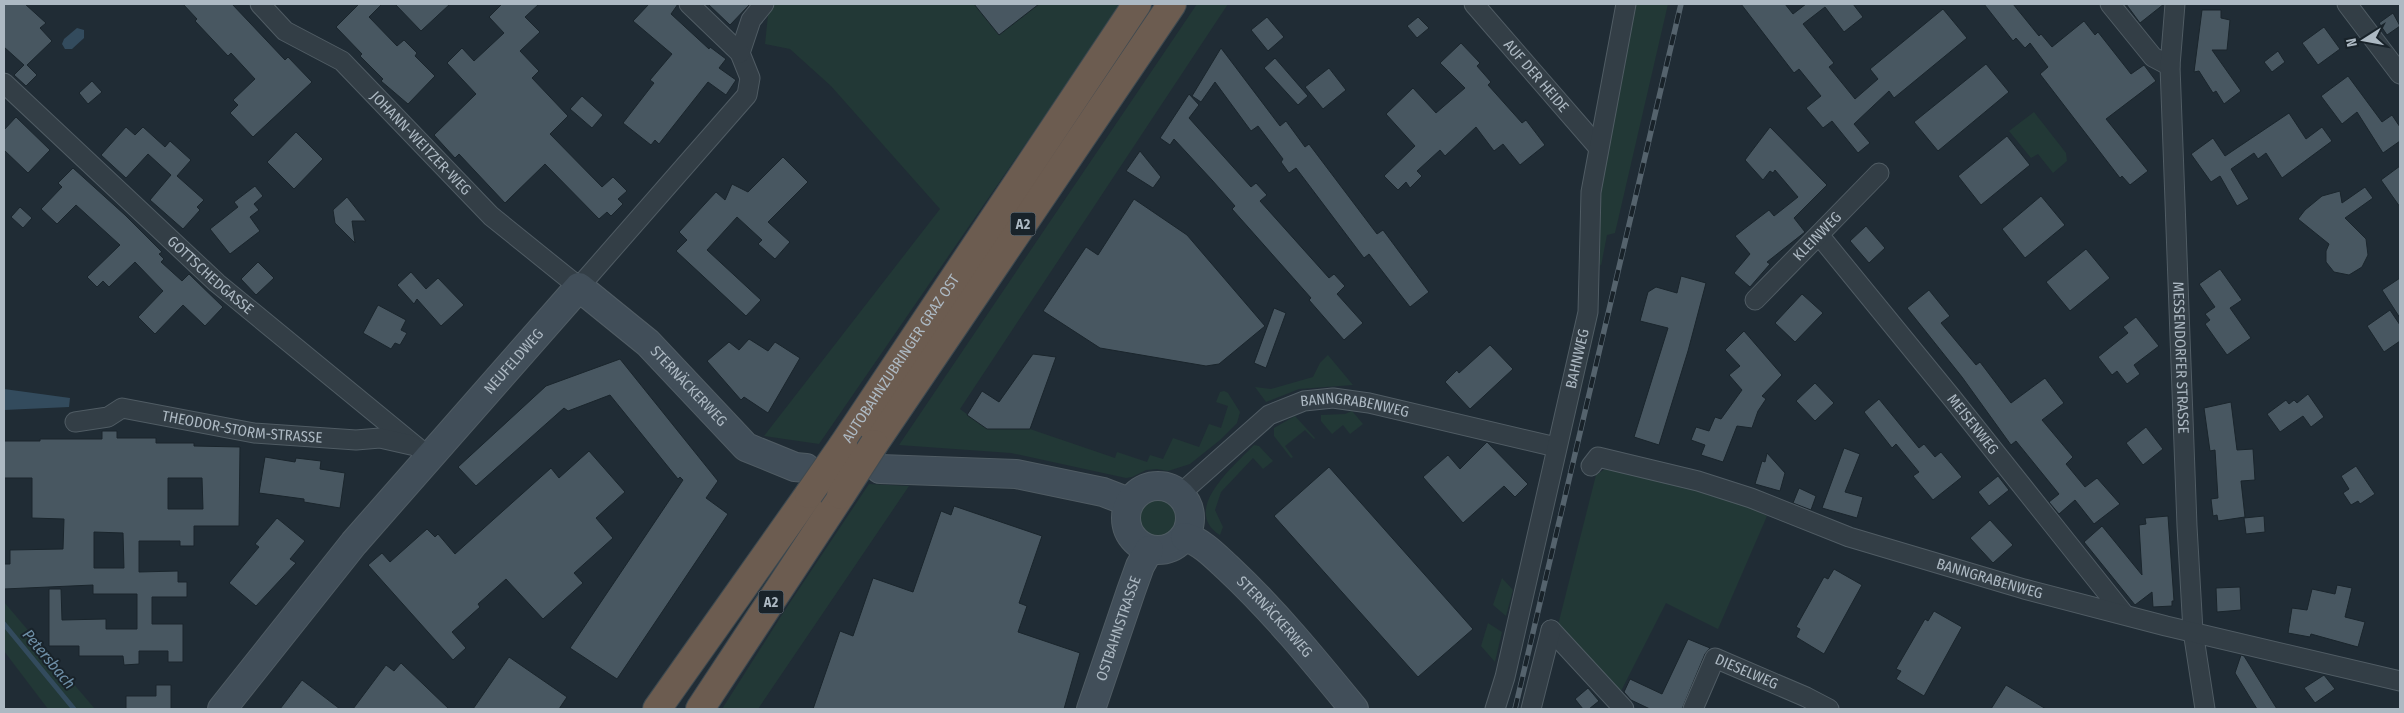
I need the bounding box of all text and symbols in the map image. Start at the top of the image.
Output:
north arrow [2339,15,2389,65]
street label: AUF DER HEIDE [1500,36,1573,116]
text: N [2343,37,2361,48]
street label: JOHANN-WEITZER-WEG [367,87,475,199]
street label: KLEINWEG [1789,208,1845,265]
road number: A2 [1010,212,1036,235]
street label: GOTTSCHEDGASSE [164,232,257,318]
street label: AUTOBAHNZUBRINGER GRAZ OST [838,271,963,446]
street label: MESSENDORFER STRASSE [2169,281,2193,434]
street label: NEUFELDWEG [480,325,547,398]
street label: BAHNWEG [1562,327,1593,390]
street label: STERNÄCKERWEG [647,342,731,430]
street label: BANNGRABENWEG [1299,389,1411,421]
street label: MEISENWEG [1943,391,2002,458]
street label: THEODOR-STORM-STRASSE [161,407,323,447]
street label: BANNGRABENWEG [1934,554,2045,603]
street label: STERNÄCKERWEG [1233,572,1316,661]
street label: OSTBAHNSTRASSE [1092,574,1145,683]
road number: A2 [758,590,784,614]
water label: Petersbach [19,625,79,693]
street label: DIESELWEG [1712,650,1781,693]

